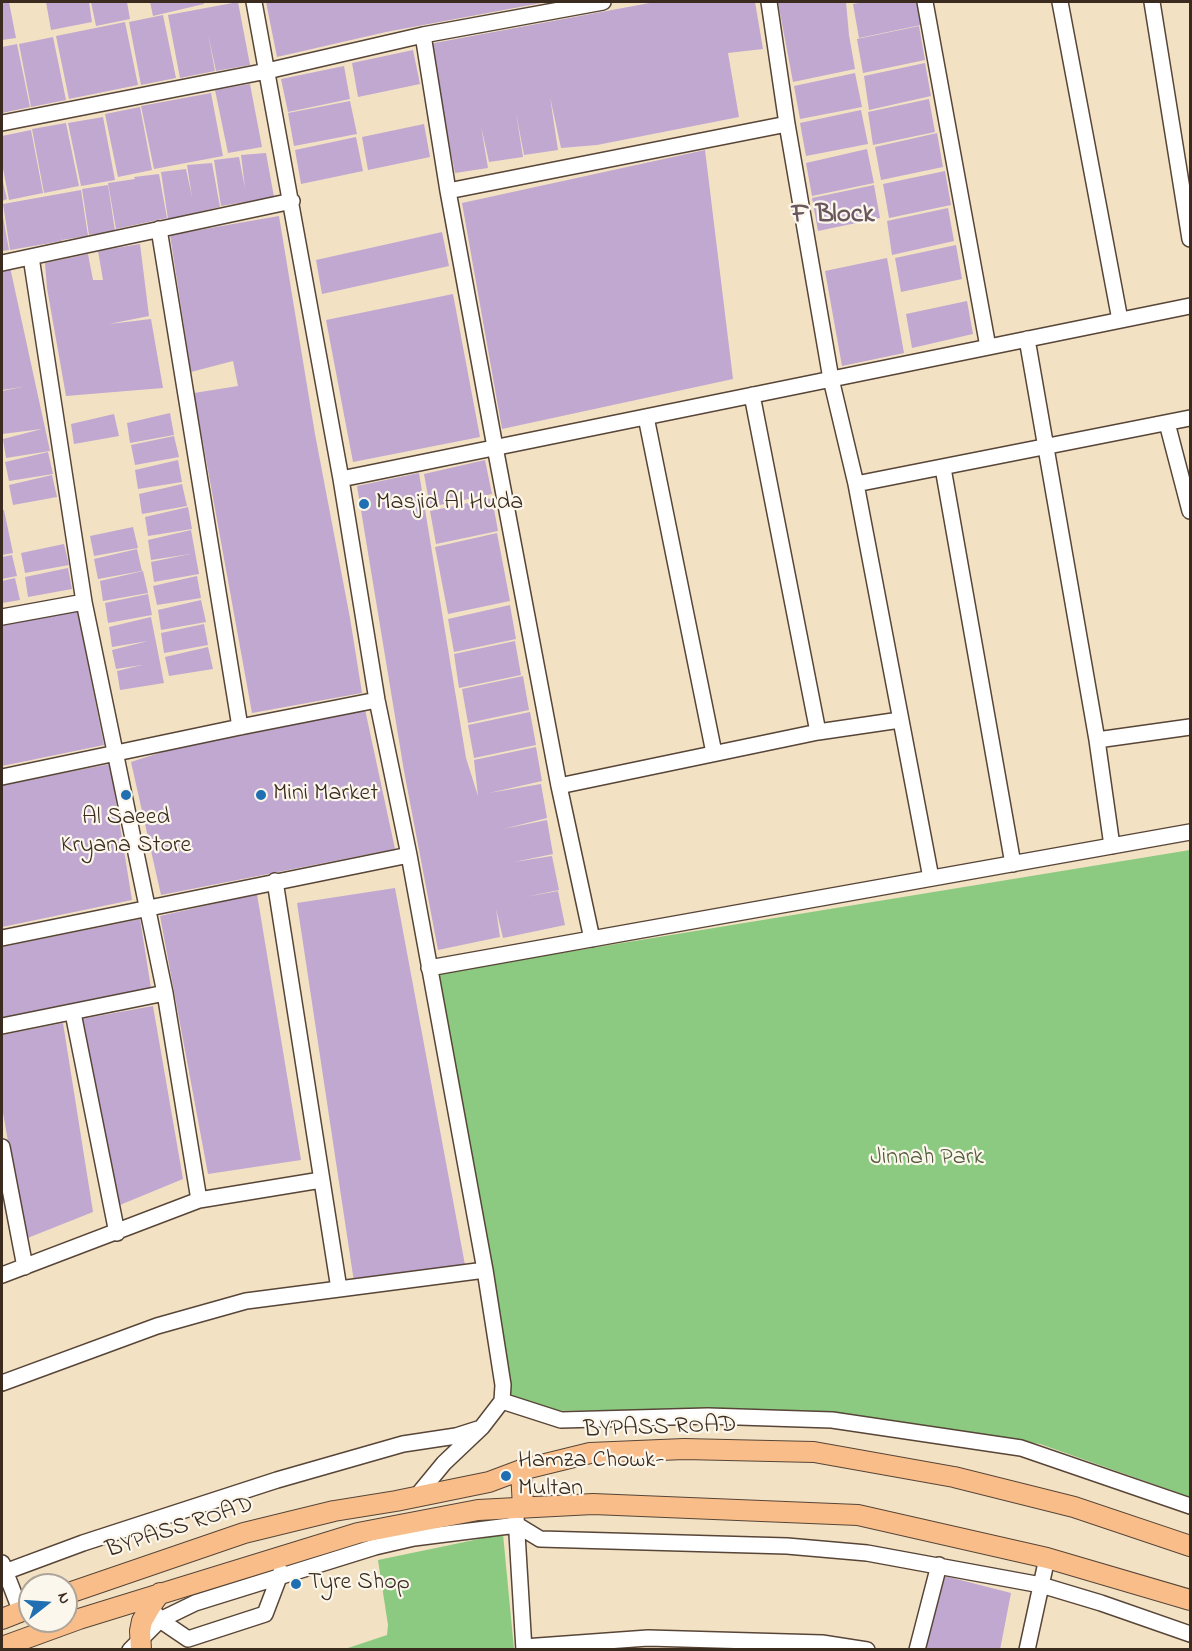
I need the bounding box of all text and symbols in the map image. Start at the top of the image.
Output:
district label: F Block [791,201,875,233]
place label: Masjid Al Huda [376,490,523,518]
marker: Masjid Al Huda [357,497,371,511]
place label: Mini Market [273,781,378,809]
marker: Al Saeed Kryana Store [119,788,133,802]
marker: Mini Market [254,788,268,802]
place label: Al Saeed Kryana Store [61,805,191,861]
park label: Jinnah Park [870,1145,984,1173]
street label: BYPASS ROAD [583,1412,737,1446]
place label: Hamza Chowk- Multan [518,1448,664,1504]
marker: Hamza Chowk- Multan [499,1469,513,1483]
street label: BYPASS ROAD [103,1492,257,1566]
place label: Tyre Shop [308,1570,410,1598]
north arrow [18,1573,78,1633]
marker: Tyre Shop [289,1577,303,1591]
text: N [50,1590,76,1607]

